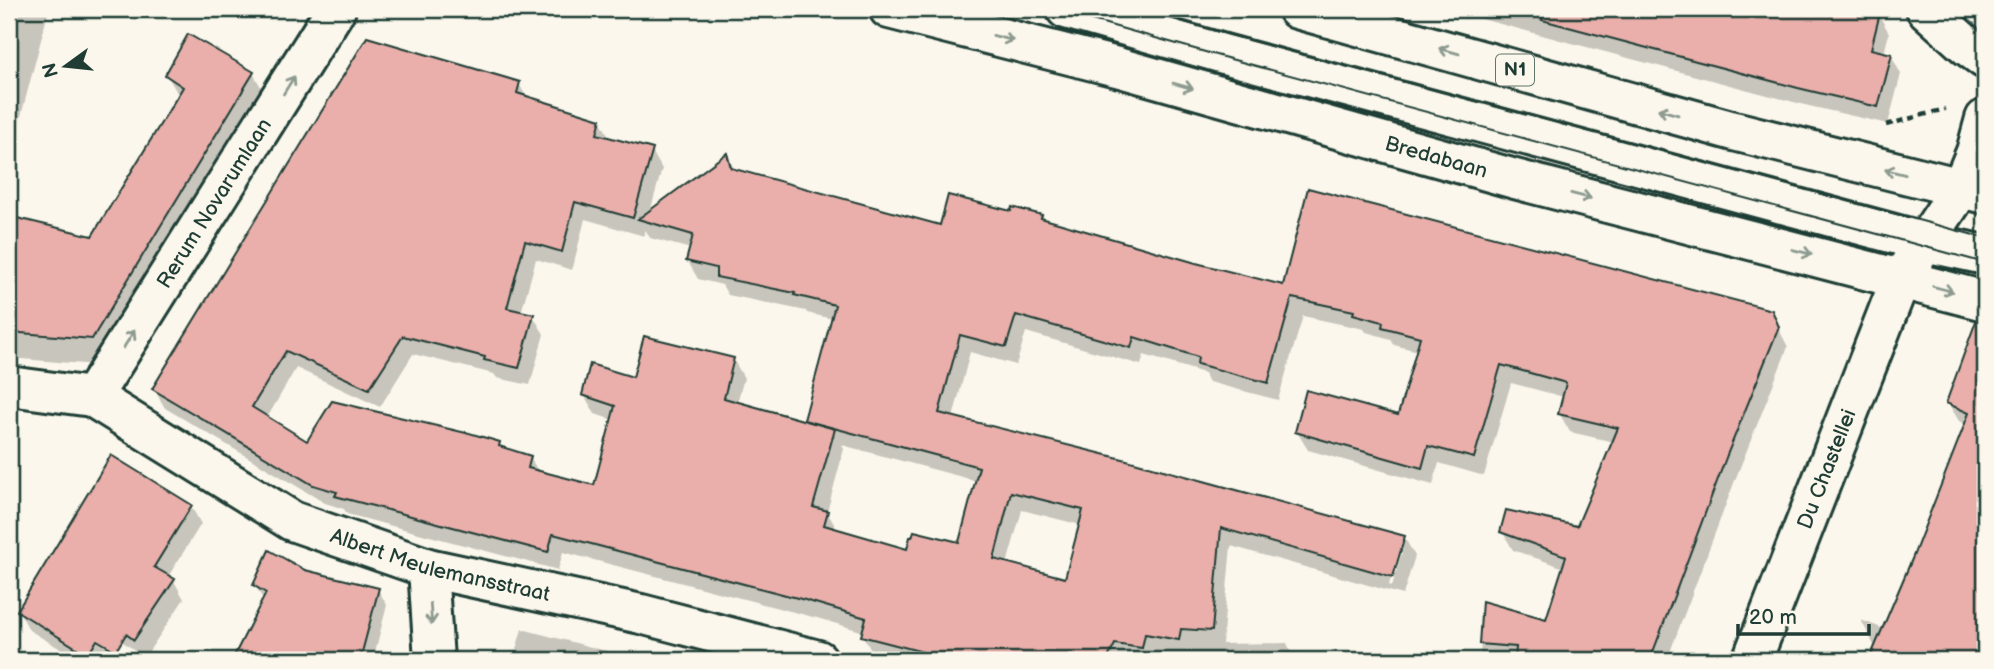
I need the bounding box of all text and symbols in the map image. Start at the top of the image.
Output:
north arrow [32,32,102,102]
one-way arrow [991,32,1014,45]
one-way arrow [1438,44,1460,57]
road number: N1 [1496,54,1534,86]
text: N [38,60,64,80]
one-way arrow [282,75,296,95]
one-way arrow [1172,80,1194,93]
one-way arrow [1657,105,1679,118]
street label: Rerum Novarumlaan [151,114,277,293]
street label: Bredabaan [1382,131,1490,183]
one-way arrow [1884,165,1907,178]
one-way arrow [1569,190,1592,203]
one-way arrow [1790,246,1812,259]
one-way arrow [1932,284,1954,297]
one-way arrow [122,330,136,350]
street label: Du Chastellei [1792,406,1861,532]
street label: Albert Meulemansstraat [327,523,553,607]
scale bar [1738,592,1870,636]
one-way arrow [425,602,438,625]
text: 20 m [1749,605,1797,630]

